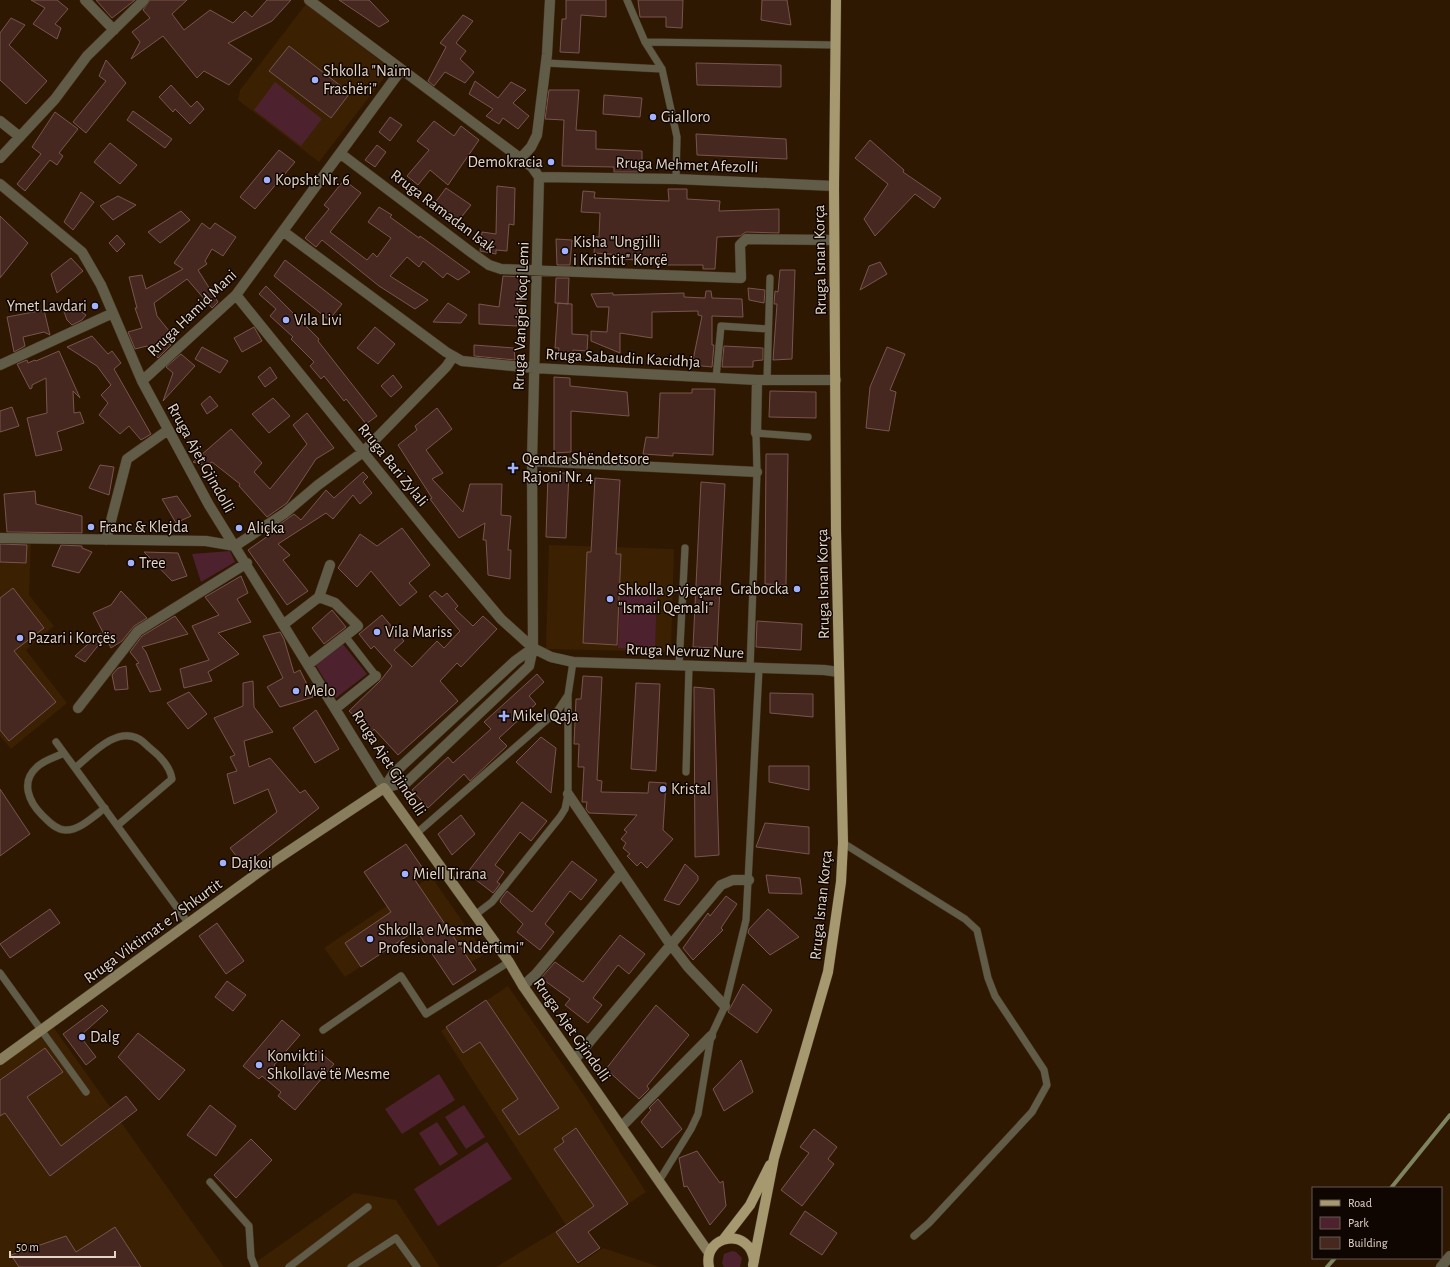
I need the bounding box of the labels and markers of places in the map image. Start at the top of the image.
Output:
place label: Shkolla "Naim Frashëri" [323,63,411,97]
marker: Shkolla "Naim Frashëri" [310,75,320,85]
place label: Gialloro [661,109,711,125]
marker: Gialloro [648,112,658,122]
place label: Demokracia [468,154,543,170]
marker: Demokracia [546,157,556,167]
place label: Kopsht Nr. 6 [275,172,350,188]
marker: Kopsht Nr. 6 [262,175,272,185]
place label: Kisha "Ungjilli i Krishtit" Korçë [573,234,668,268]
marker: Kisha "Ungjilli i Krishtit" Korçë [560,246,570,256]
place label: Ymet Lavdari [7,298,87,314]
marker: Ymet Lavdari [90,301,100,311]
place label: Vila Livi [294,312,342,328]
marker: Vila Livi [281,315,291,325]
place label: Qendra Shëndetsore Rajoni Nr. 4 [522,451,649,486]
marker: Qendra Shëndetsore Rajoni Nr. 4 [507,462,519,474]
place label: Franc & Klejda [99,519,188,536]
place label: Aliçka [247,520,285,536]
marker: Franc & Klejda [86,522,96,532]
marker: Aliçka [234,523,244,533]
place label: Tree [139,555,166,571]
marker: Tree [126,558,136,568]
place label: Grabocka [731,581,789,597]
place label: Shkolla 9-vjeçare "Ismail Qemali" [618,582,723,617]
marker: Grabocka [792,584,802,594]
marker: Shkolla 9-vjeçare "Ismail Qemali" [605,594,615,604]
place label: Vila Mariss [385,624,453,640]
marker: Vila Mariss [372,627,382,637]
place label: Pazari i Korçës [28,630,116,646]
marker: Pazari i Korçës [15,633,25,643]
place label: Melo [304,683,336,699]
marker: Melo [291,686,301,696]
place label: Mikel Qaja [512,708,579,725]
marker: Mikel Qaja [499,711,509,721]
place label: Kristal [671,781,711,797]
marker: Kristal [658,784,668,794]
place label: Dajkoi [231,855,272,872]
marker: Dajkoi [218,858,228,868]
place label: Miell Tirana [413,866,487,882]
marker: Miell Tirana [400,869,410,879]
place label: Shkolla e Mesme Profesionale "Ndërtimi" [378,922,524,956]
marker: Shkolla e Mesme Profesionale "Ndërtimi" [365,934,375,944]
place label: Dalg [90,1029,120,1045]
marker: Dalg [77,1032,87,1042]
place label: Konvikti i Shkollavë të Mesme [267,1048,390,1082]
marker: Konvikti i Shkollavë të Mesme [254,1060,264,1070]

